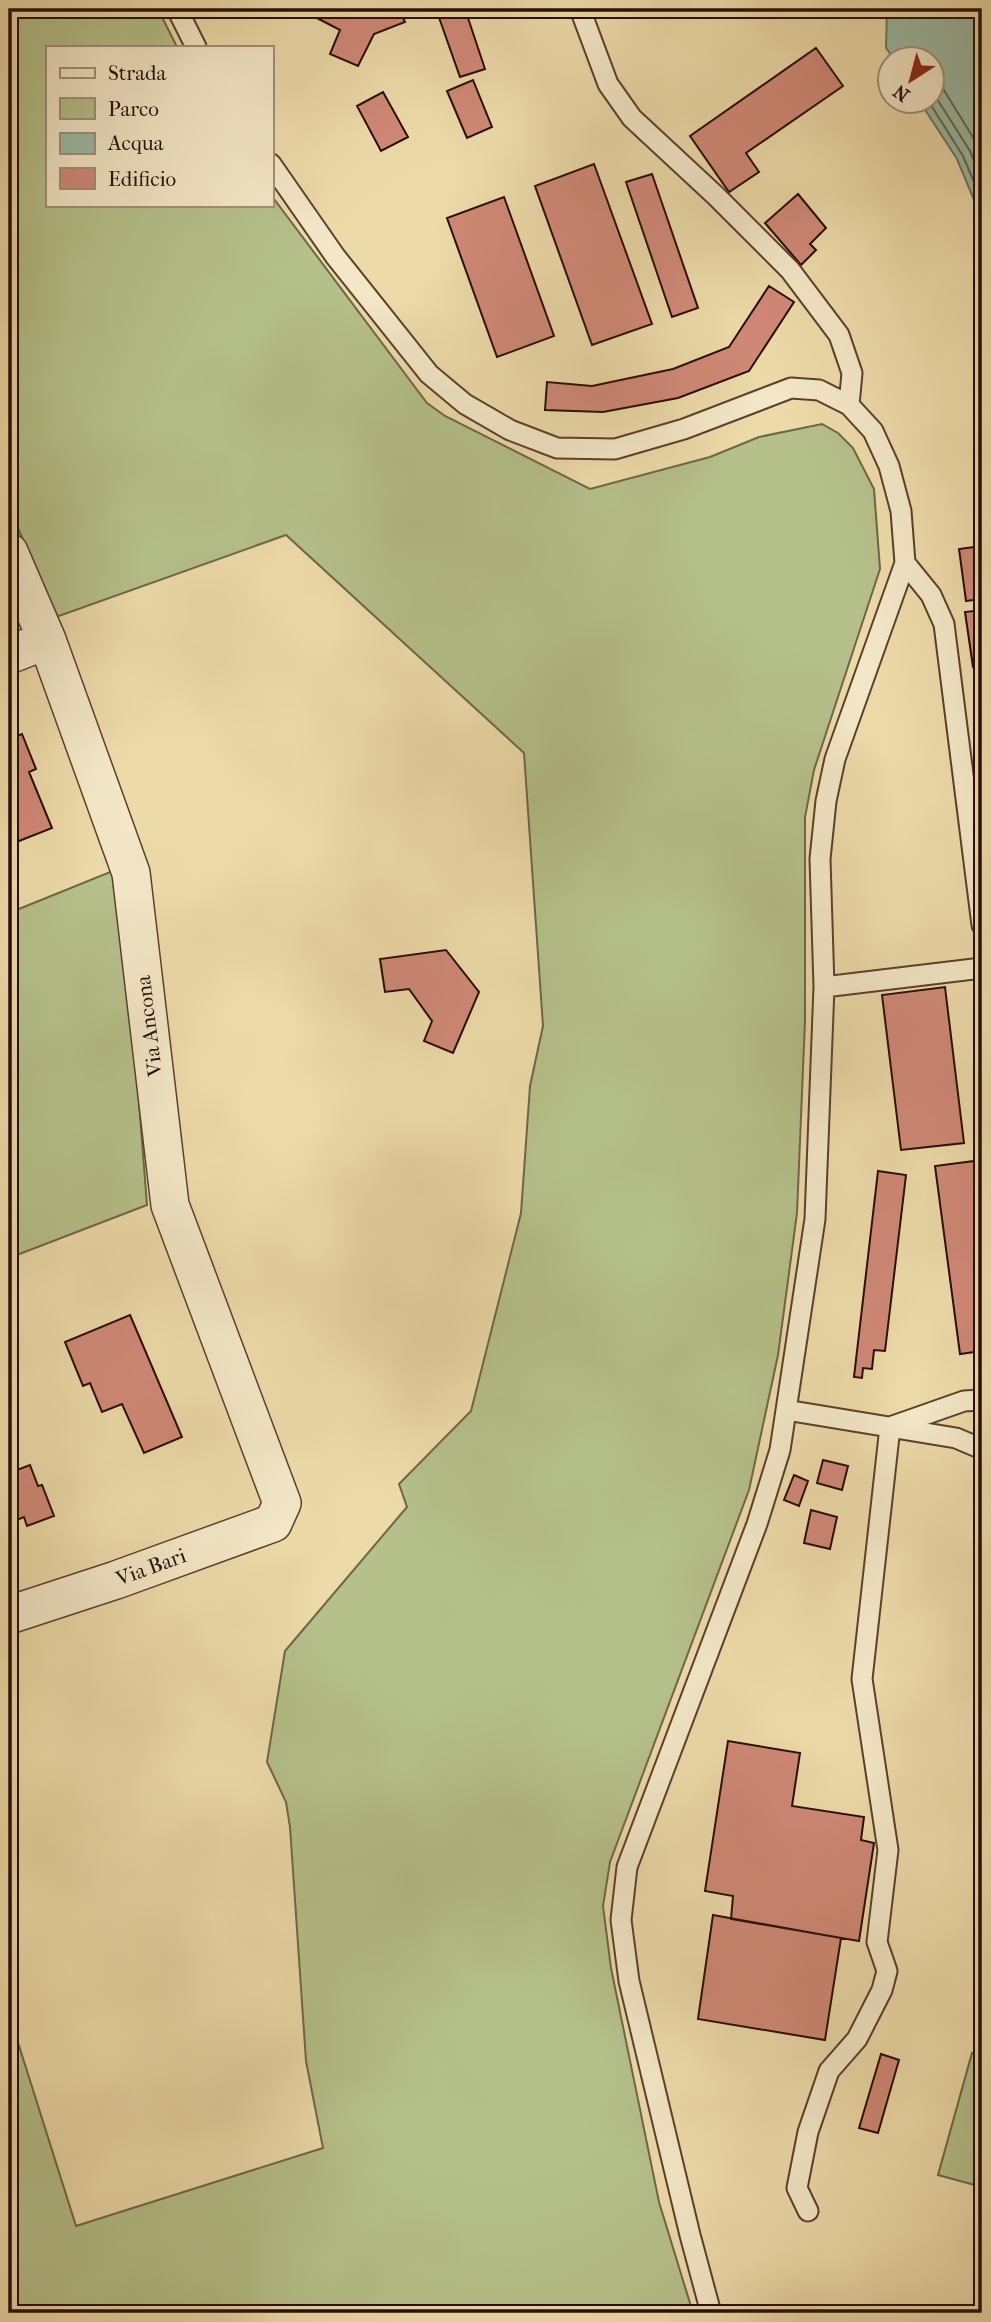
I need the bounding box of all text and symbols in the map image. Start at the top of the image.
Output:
legend [46,46,273,206]
north arrow [876,46,946,116]
text: Strada [108,61,166,85]
text: N [889,79,914,106]
text: Parco [108,97,159,121]
text: Acqua [107,131,164,155]
text: Edificio [108,167,176,191]
street label: Via Ancona [131,974,167,1079]
street label: Via Bari [112,1543,189,1591]

